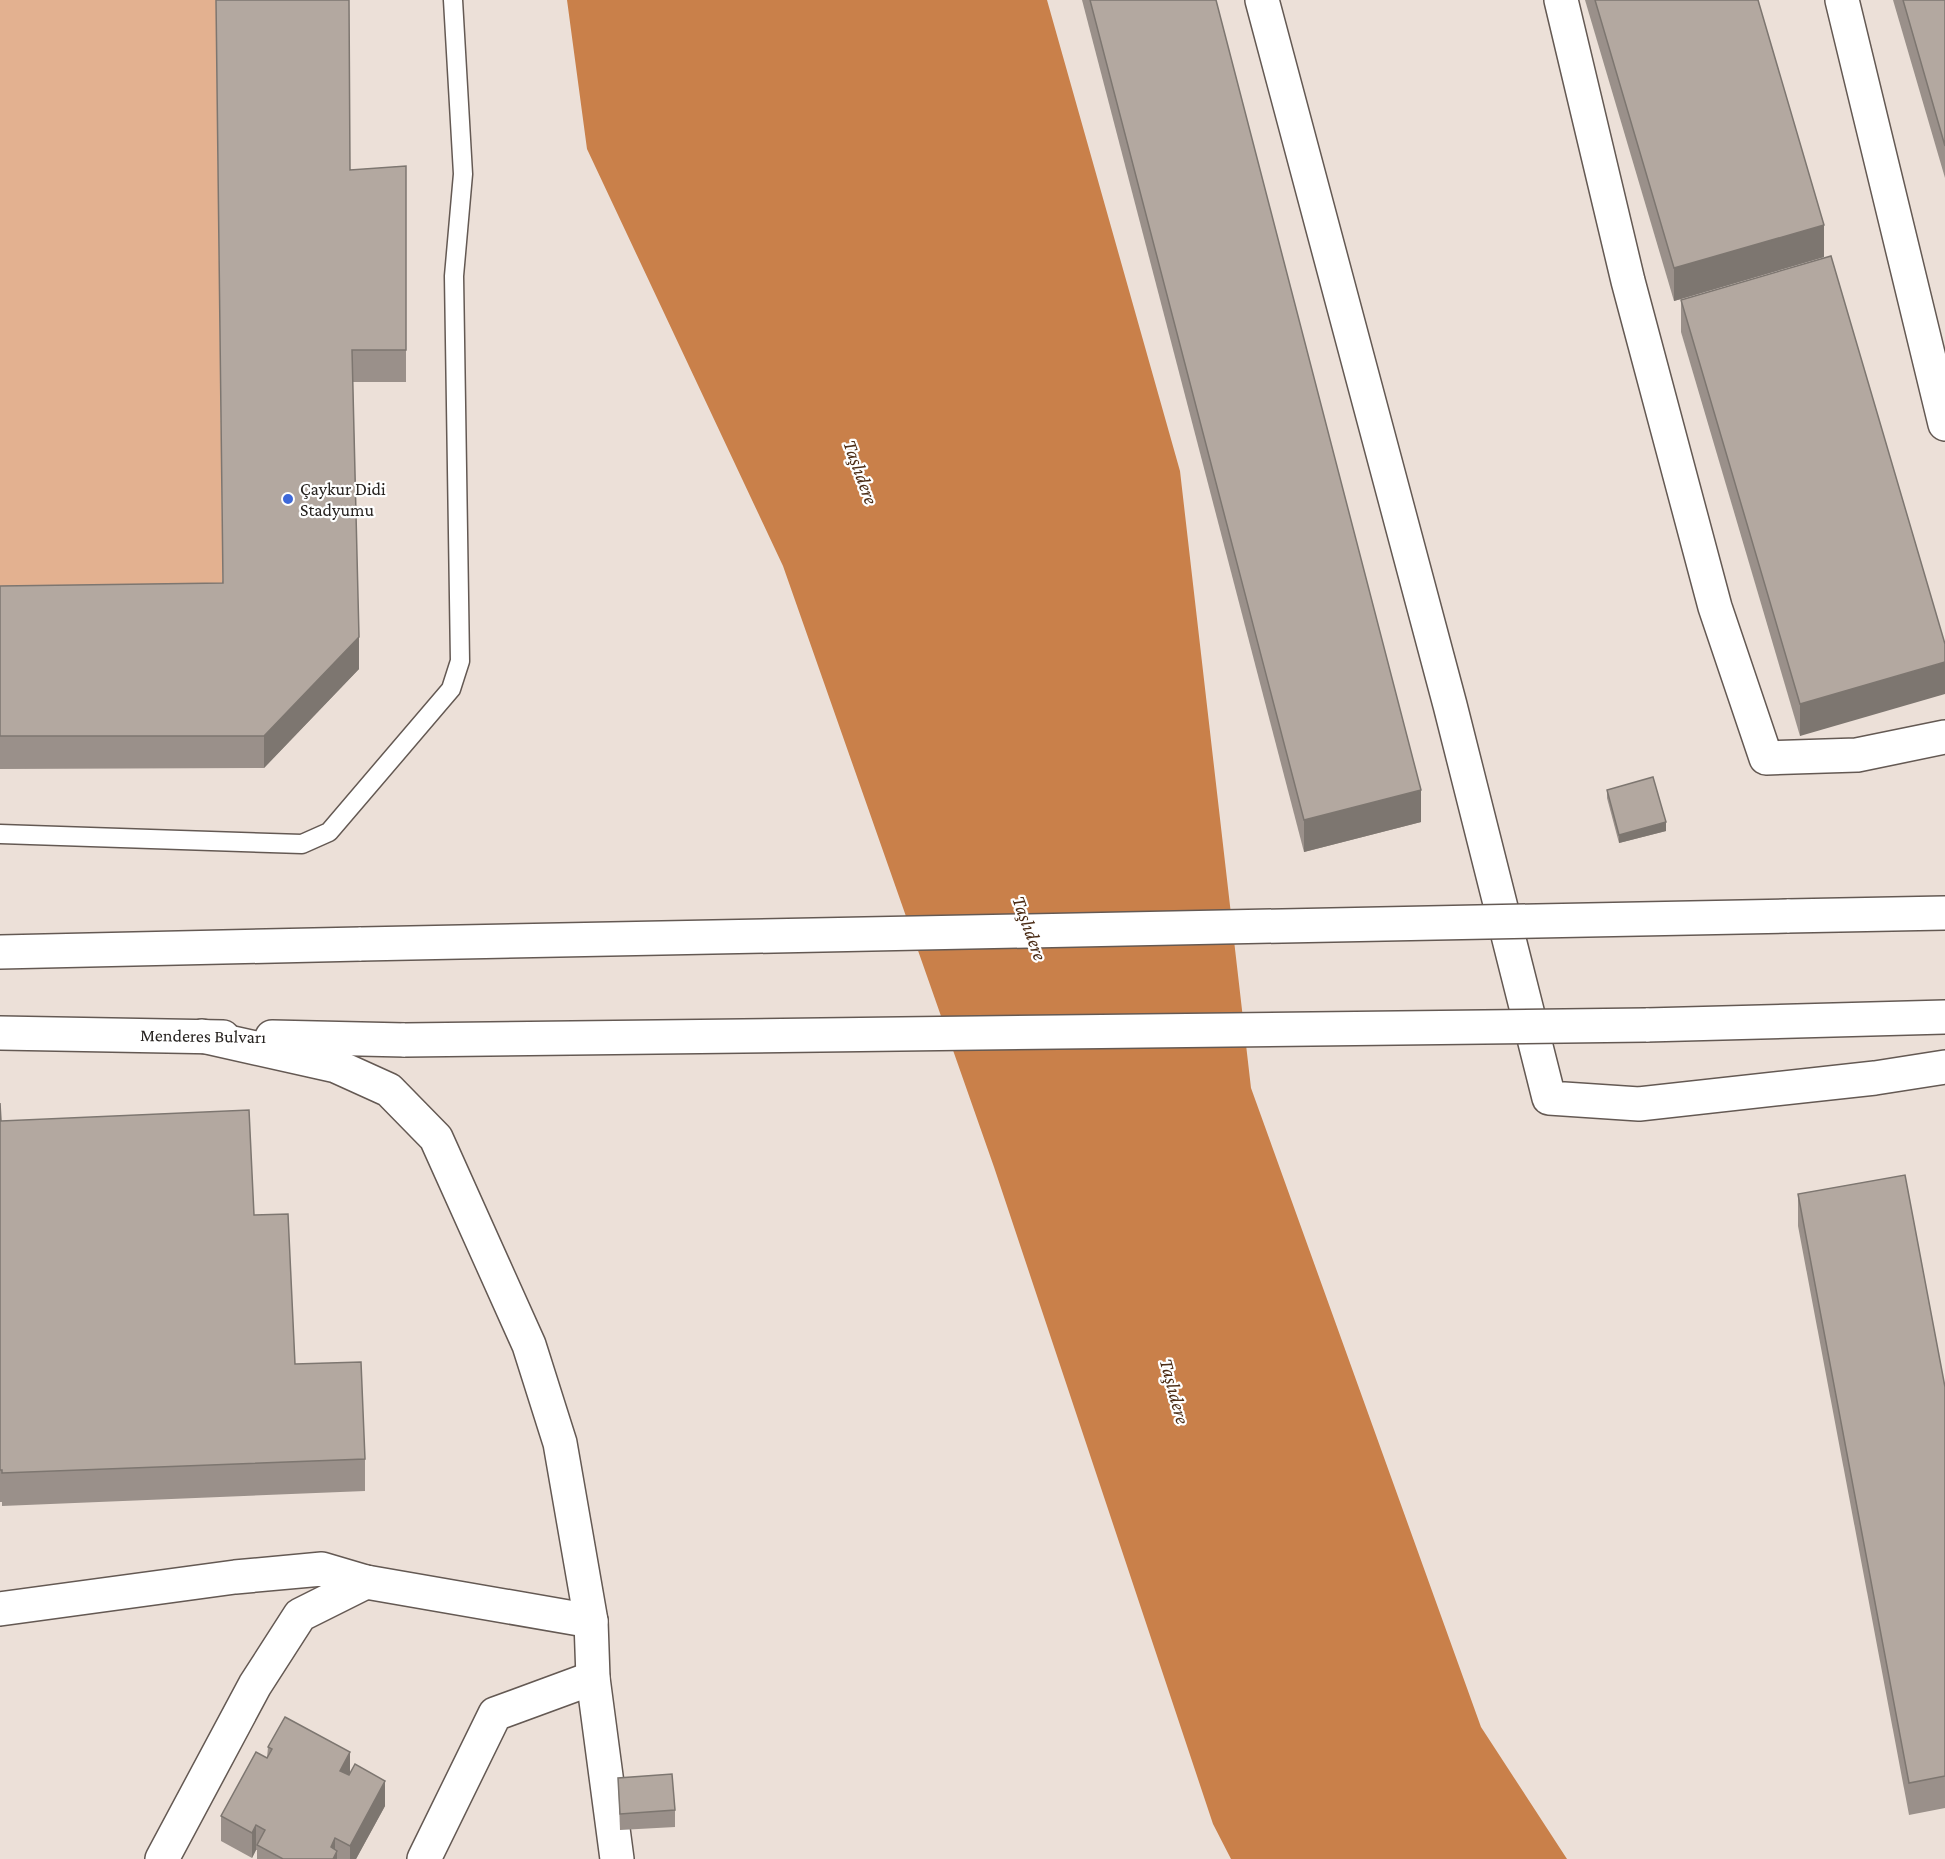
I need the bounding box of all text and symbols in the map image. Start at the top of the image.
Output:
water label: Taşlıdere [838,437,883,508]
place label: Çaykur Didi Stadyumu [300,479,386,520]
marker: Çaykur Didi Stadyumu [281,492,295,506]
water label: Taşlıdere [1007,893,1052,964]
street label: Menderes Bulvarı [140,1025,266,1047]
water label: Taşlıdere [1155,1356,1194,1427]

